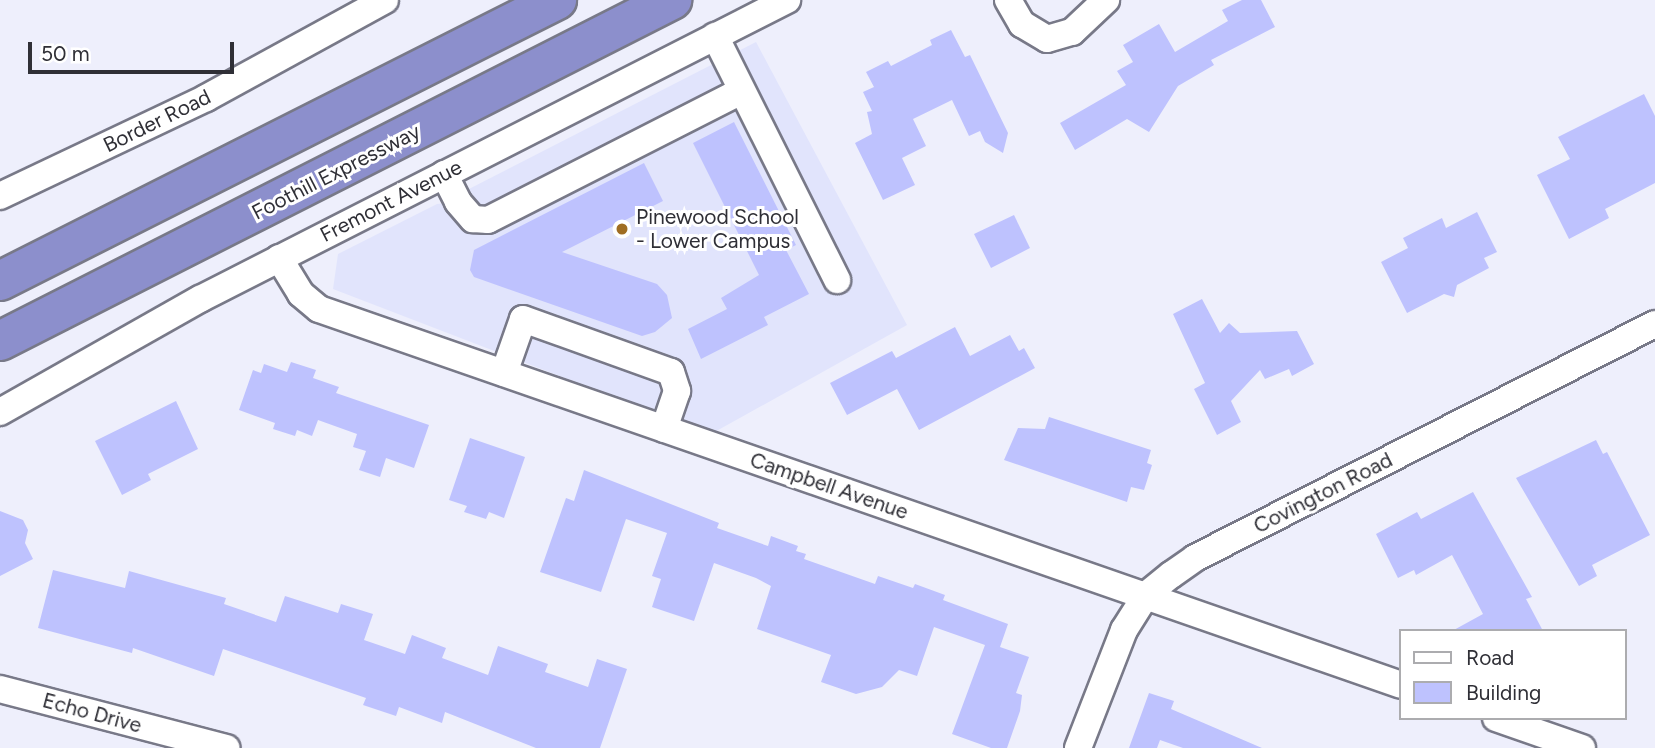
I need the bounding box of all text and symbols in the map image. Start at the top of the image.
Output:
scale bar [32,28,238,72]
text: 50 m [41,41,90,66]
street label: Border Road [99,84,215,158]
street label: Foothill Expressway [248,119,424,225]
street label: Fremont Avenue [316,154,466,248]
place label: Pinewood School - Lower Campus [636,204,799,254]
marker: Pinewood School - Lower Campus [614,221,630,237]
street label: Campbell Avenue [747,447,911,525]
street label: Covington Road [1249,447,1397,539]
legend [1400,629,1627,720]
text: Road [1466,645,1514,670]
text: Building [1466,680,1541,705]
street label: Echo Drive [40,688,144,738]

